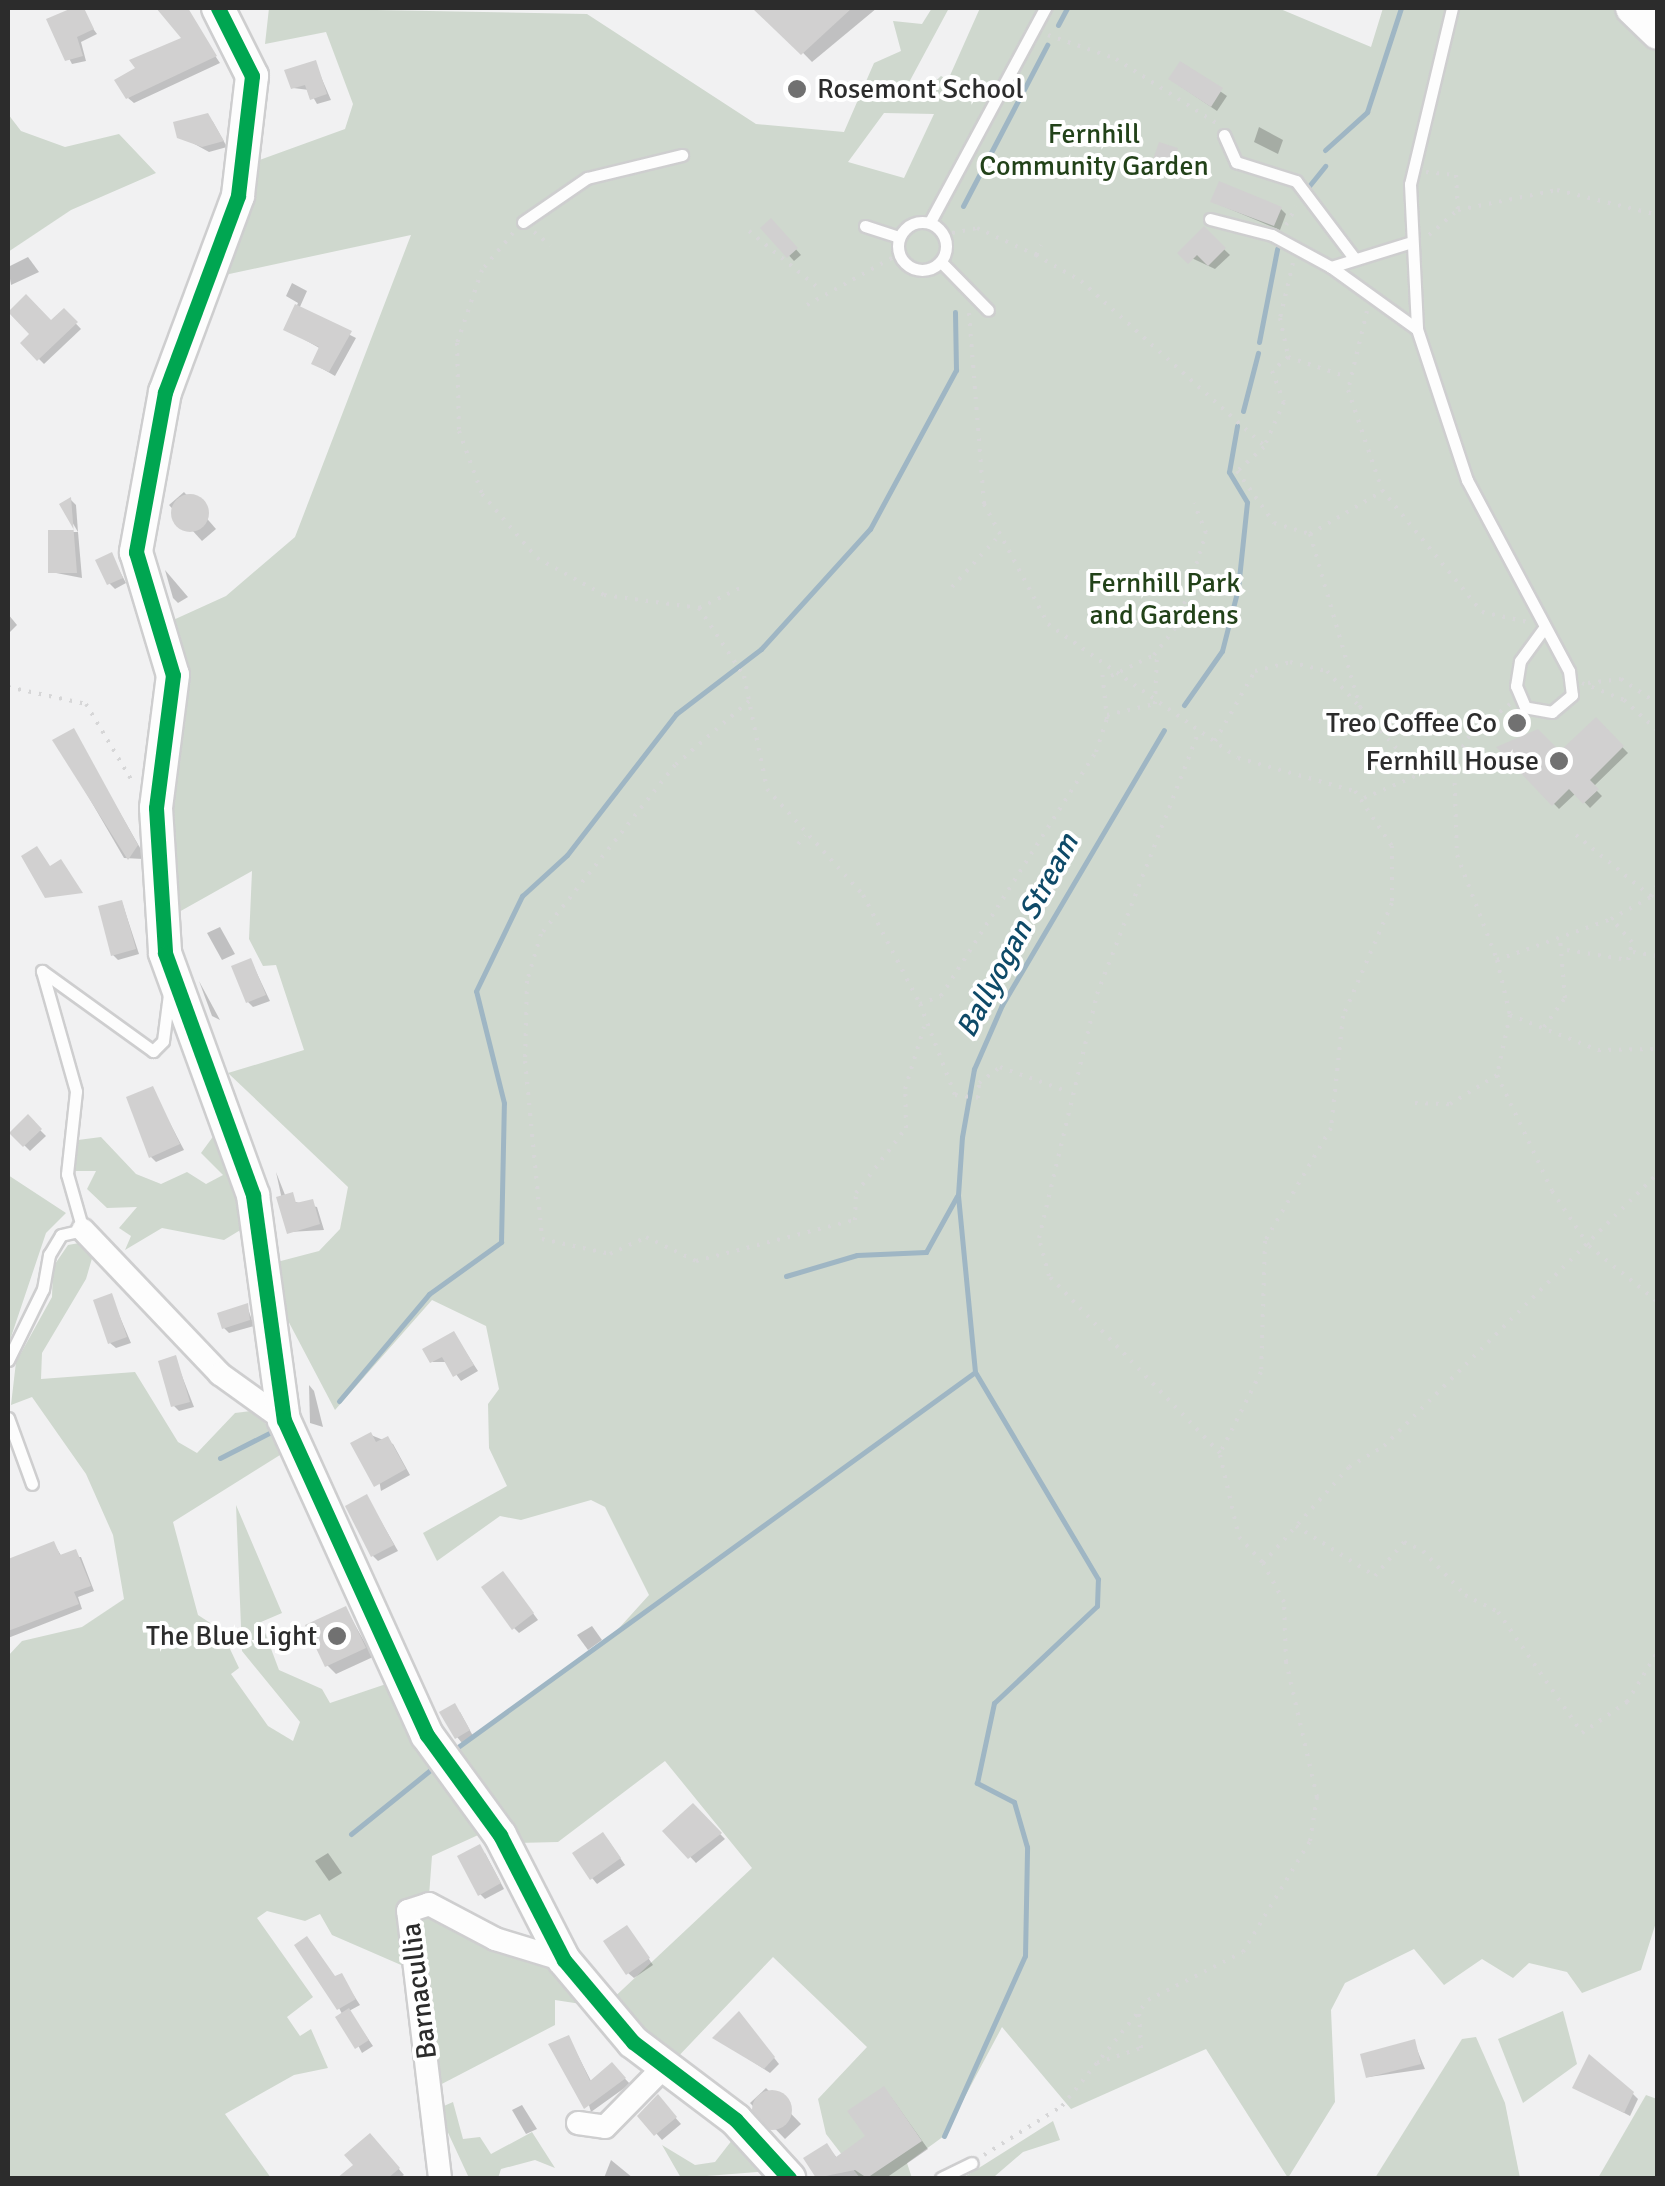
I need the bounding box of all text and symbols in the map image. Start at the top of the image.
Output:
place label: Rosemont School [817,72,1024,106]
marker: Rosemont School [786,78,808,100]
park label: Fernhill Community Garden [979,117,1209,183]
park label: Fernhill Park and Gardens [1088,566,1240,632]
place label: Treo Coffee Co [1326,706,1497,740]
marker: Treo Coffee Co [1506,712,1528,734]
place label: Fernhill House [1365,744,1539,778]
marker: Fernhill House [1548,750,1570,772]
water label: Ballyogan Stream [949,828,1087,1044]
place label: The Blue Light [146,1619,317,1653]
marker: The Blue Light [326,1625,348,1647]
street label: Barnacullia [394,1921,444,2061]

